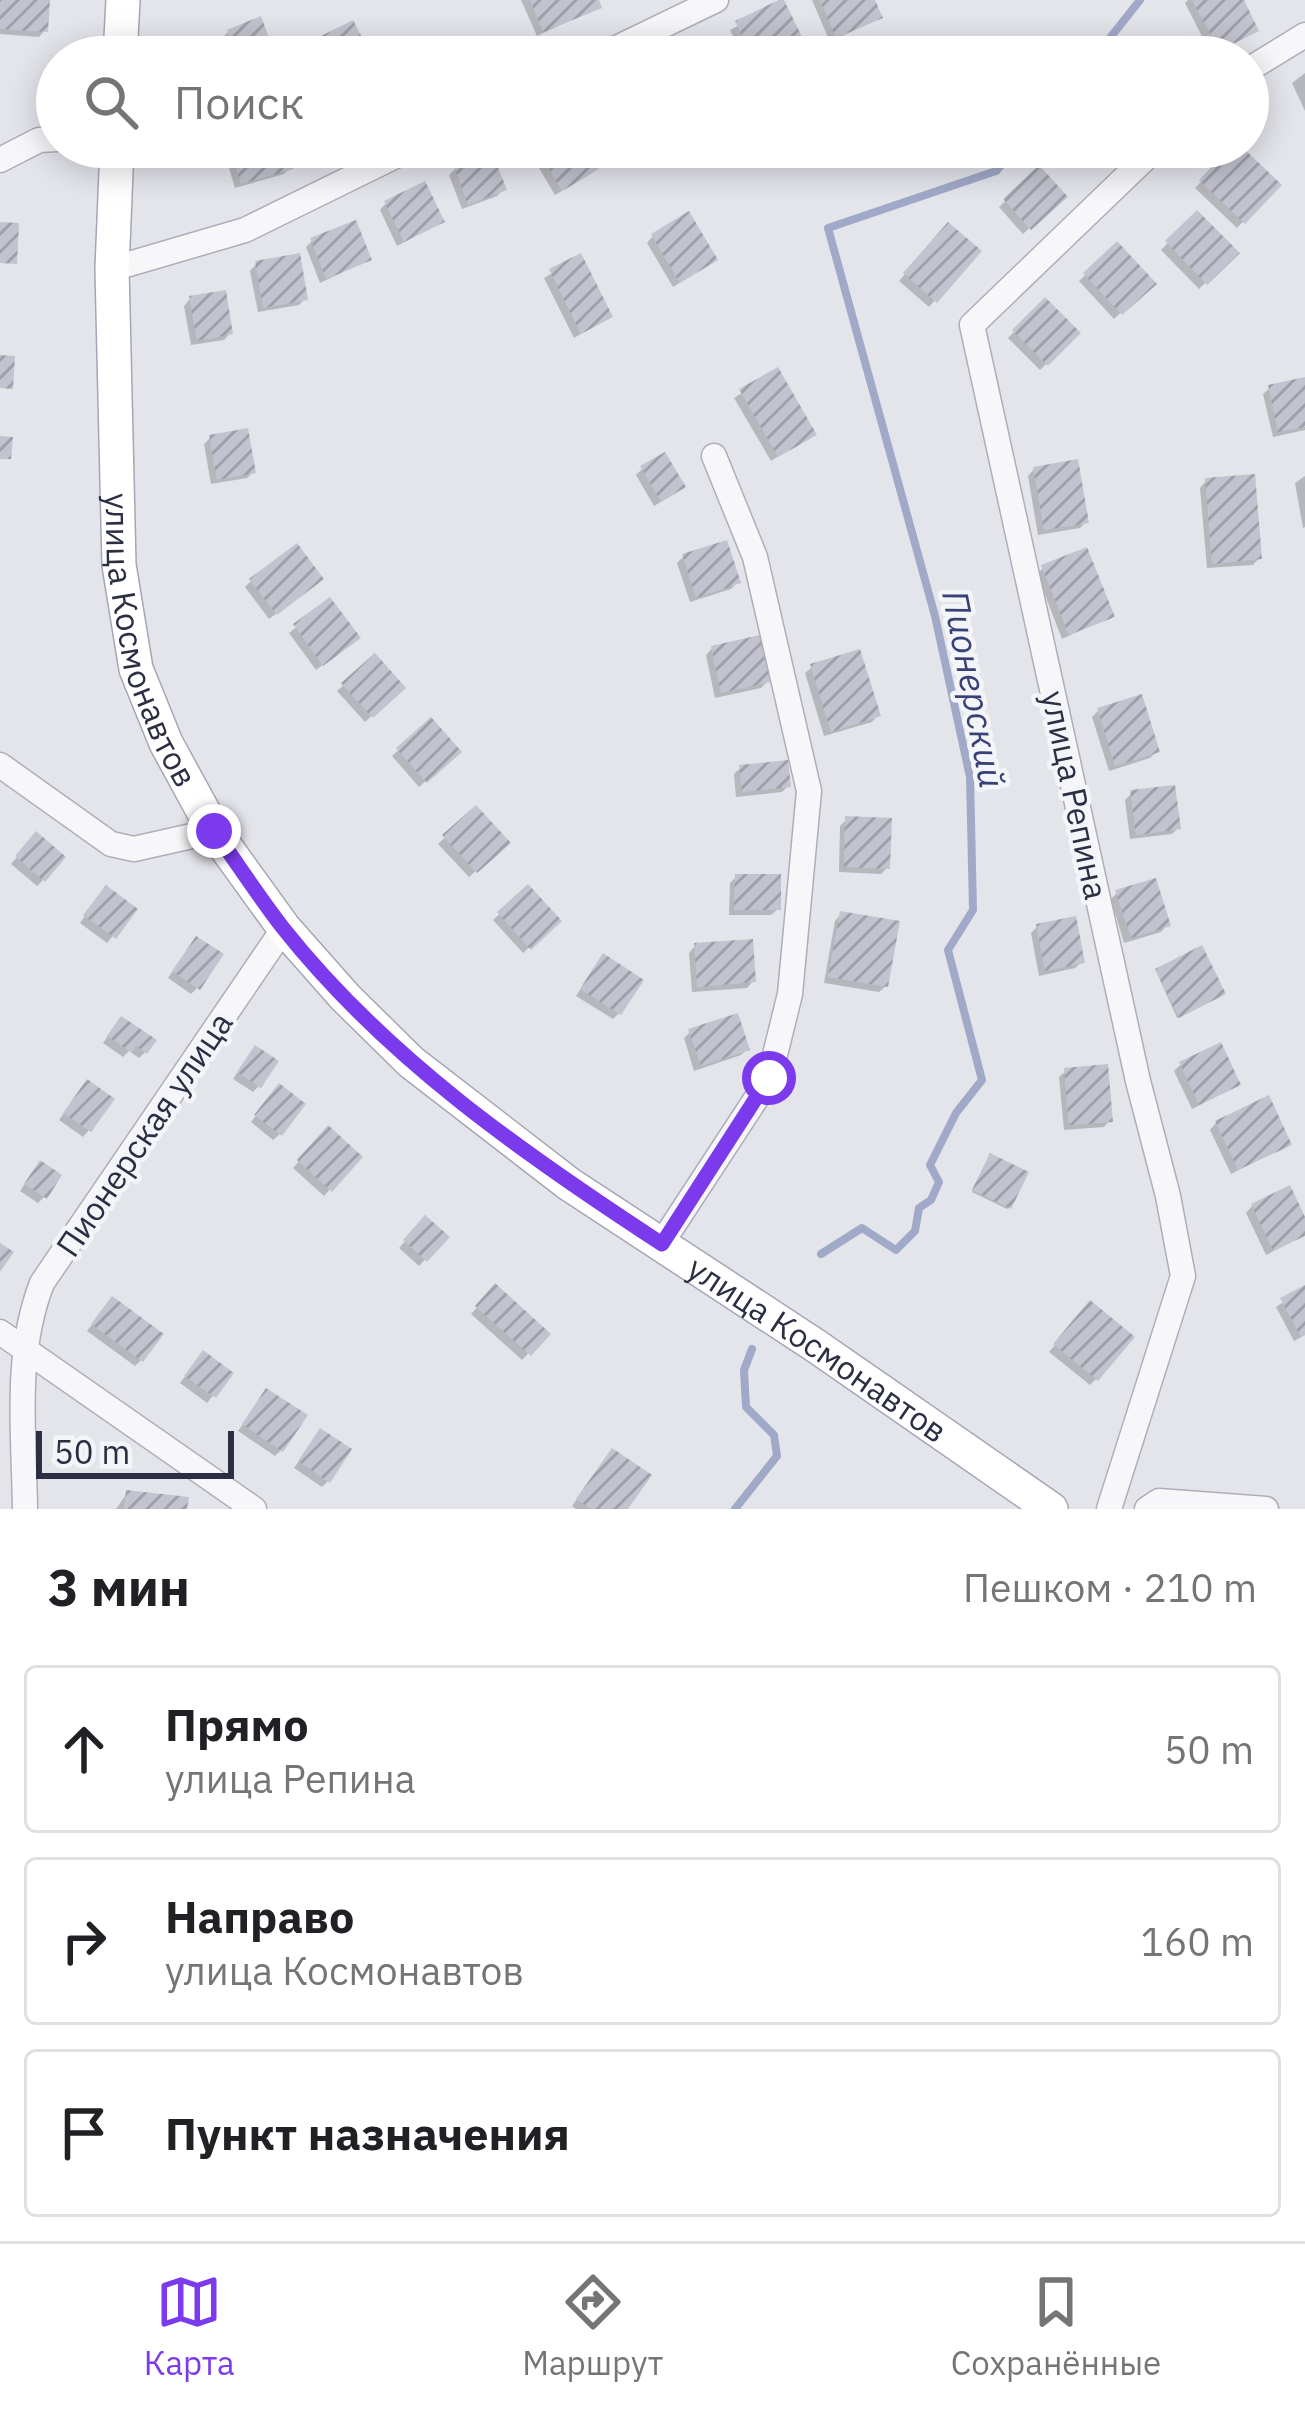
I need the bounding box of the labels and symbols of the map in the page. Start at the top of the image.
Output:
street label: улица Космонавтов [96,492,208,794]
water label: Пионерский [932,586,1017,792]
street label: улица Репина [1032,687,1119,903]
route end [187,804,241,858]
street label: Пионерская улица [46,1003,241,1264]
route start [742,1051,796,1105]
street label: улица Космонавтов [680,1246,956,1452]
scale bar [36,1425,234,1478]

